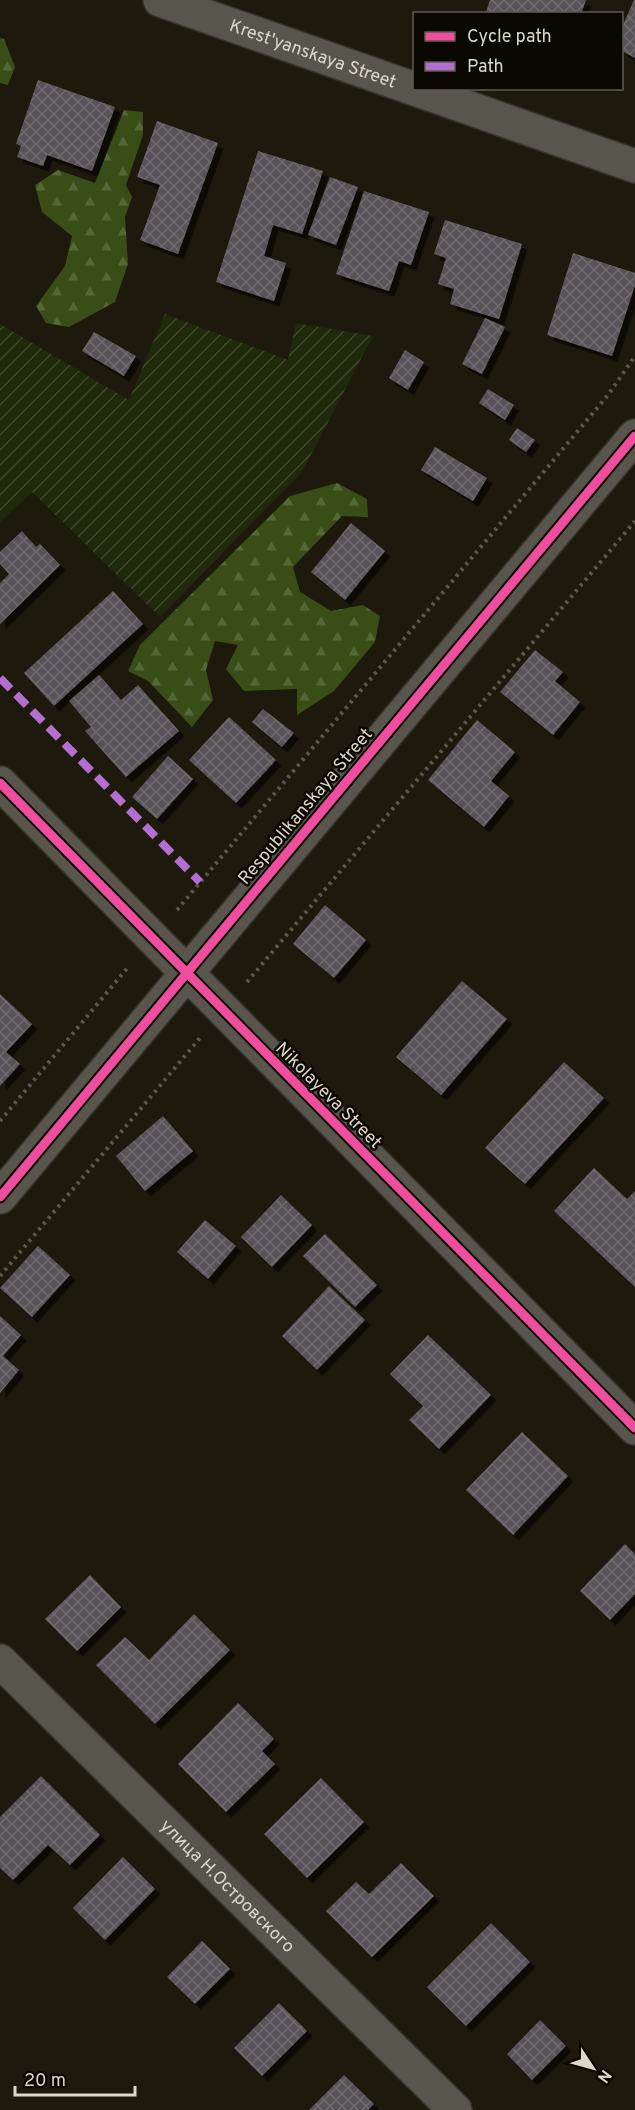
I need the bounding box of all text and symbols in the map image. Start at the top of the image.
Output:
legend [413,12,623,90]
street label: Krest'yanskaya Street [226,15,399,95]
text: Cycle path [467,26,552,49]
text: Path [467,56,504,79]
street label: Respublikanskaya Street [234,724,378,890]
street label: Nikolayeva Street [270,1038,386,1154]
street label: улица Н.Островского [154,1815,299,1958]
north arrow [563,2038,623,2098]
scale bar [15,2059,135,2097]
text: N [592,2065,615,2086]
text: 20 m [24,2070,66,2093]

